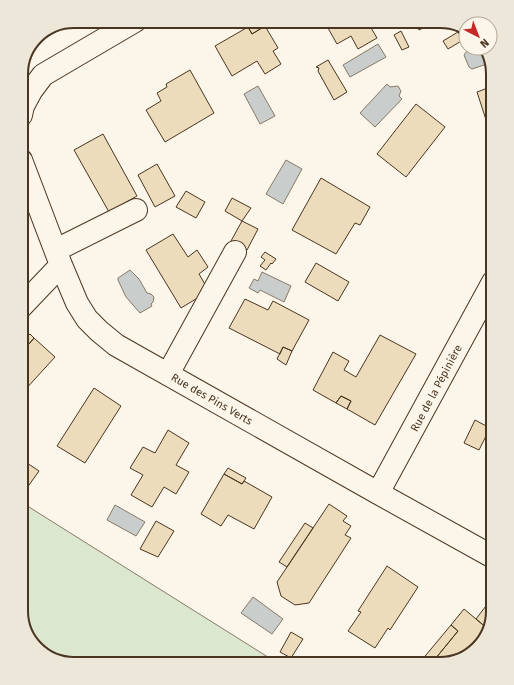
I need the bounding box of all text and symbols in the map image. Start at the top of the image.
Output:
north arrow [458,16,498,56]
text: N [477,36,491,50]
street label: Rue de la Pépinière [408,343,465,434]
street label: Rue des Pins Verts [169,371,255,428]

